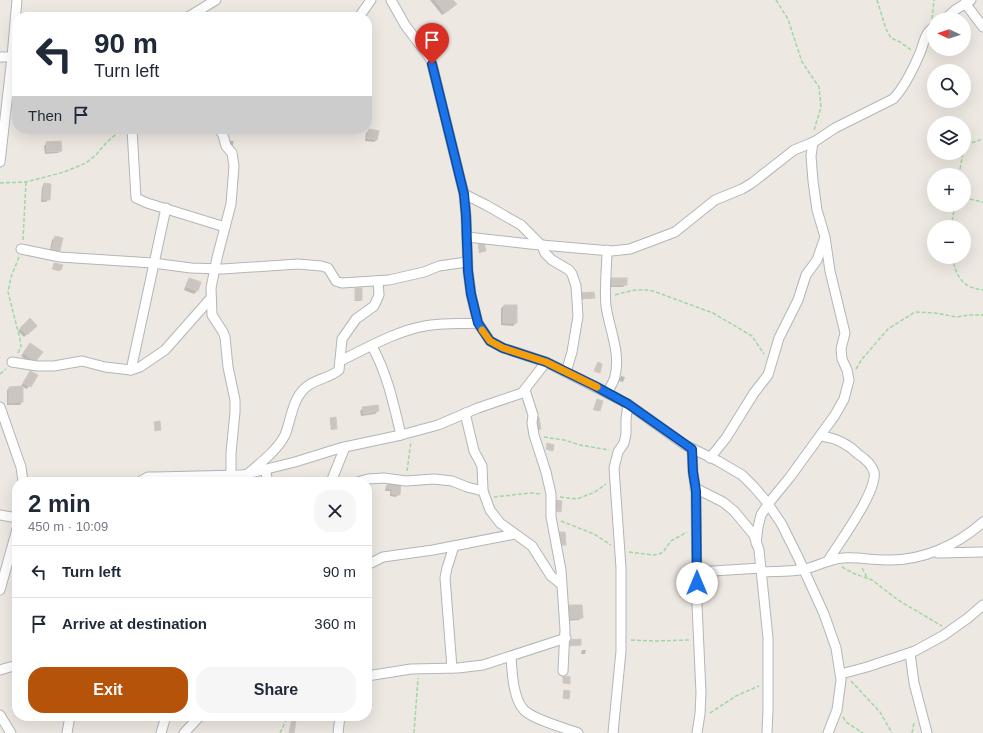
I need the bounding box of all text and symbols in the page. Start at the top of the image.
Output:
north arrow [927,12,971,56]
map controls [927,12,971,264]
pin [415,23,449,64]
icon: left [28,28,80,80]
text: 90 m [94,28,158,59]
icon: arrive [421,29,443,51]
text: Turn left [94,61,159,81]
button: search [927,64,971,108]
icon: arrive [70,104,92,126]
text: Then [28,107,62,124]
button: layers [927,116,971,160]
button: + [927,168,971,212]
button: − [927,220,971,264]
text: 2 min [28,490,91,517]
button: close [314,490,356,532]
text: 450 m · 10:09 [28,519,108,534]
icon: left [28,561,50,583]
position arrow [676,562,718,604]
text: Turn left [62,563,121,580]
text: 90 m [323,563,356,580]
icon: arrive [28,613,50,635]
text: Arrive at destination [62,615,207,632]
text: 360 m [314,615,356,632]
button: Exit [28,667,188,713]
button: Share [196,667,356,713]

